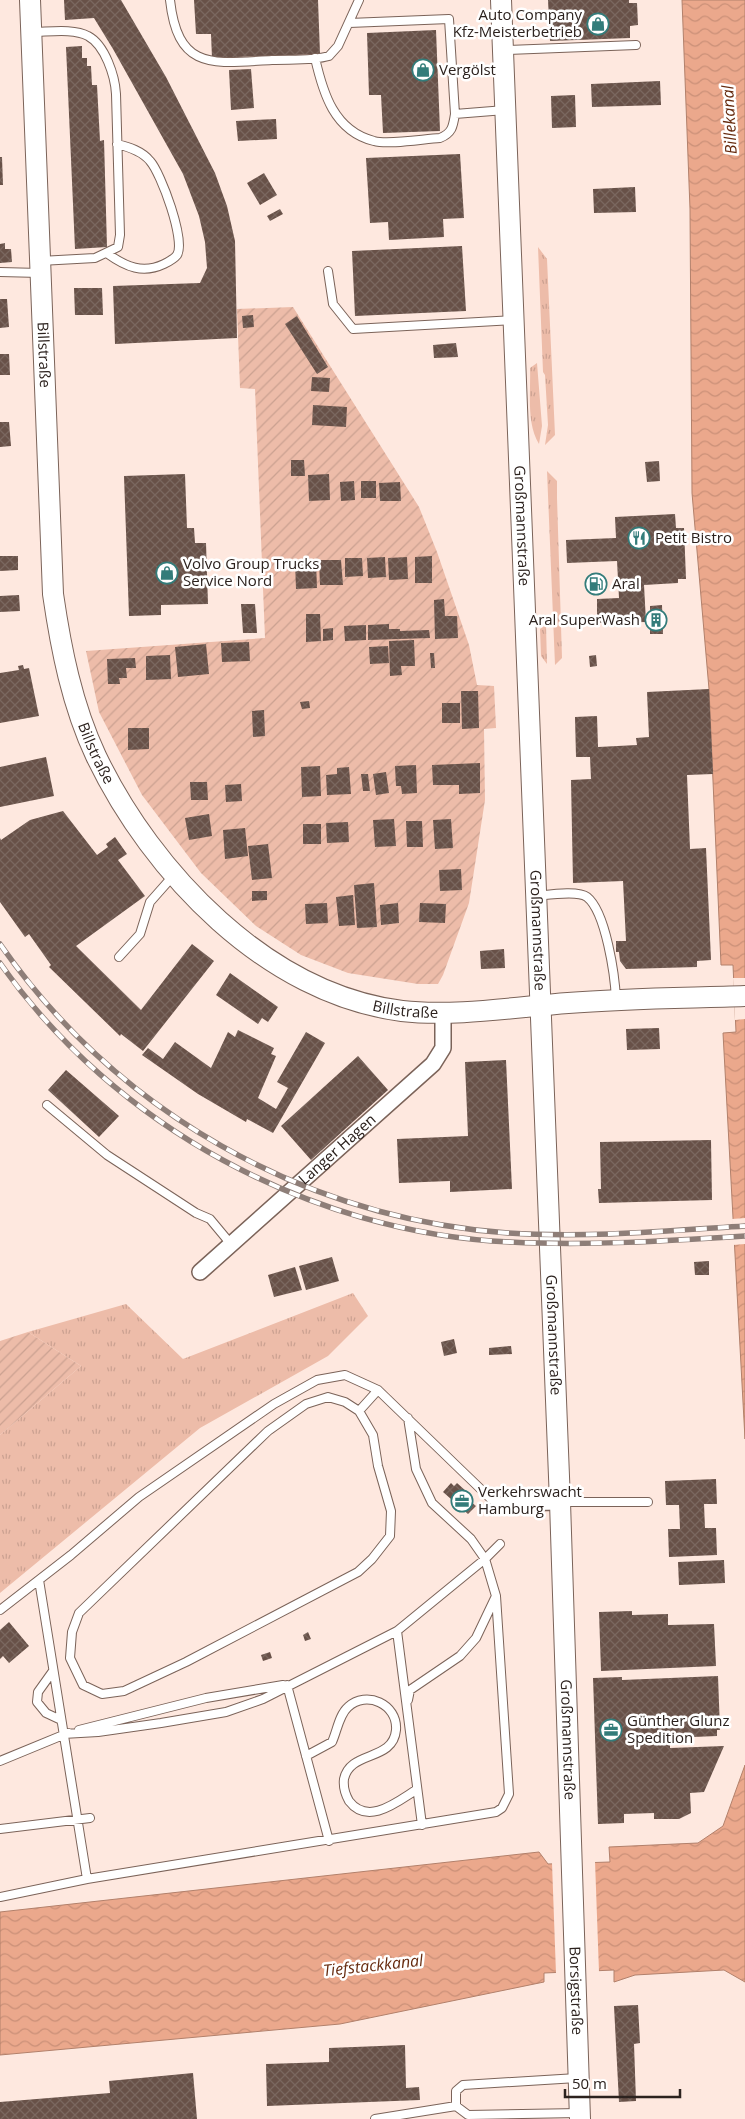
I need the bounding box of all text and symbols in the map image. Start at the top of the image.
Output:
place label: Auto Company Kfz-Meisterbetrieb [453,4,582,41]
shop icon: Auto Company Kfz-Meisterbetrieb [586,12,610,36]
shop icon: Vergölst [411,58,435,82]
place label: Vergölst [439,59,496,79]
water label: Billekanal [716,84,742,155]
street label: Billstraße [33,321,56,388]
street label: Großmannstraße [510,465,535,586]
restaurant icon: Petit Bistro [627,526,651,550]
place label: Petit Bistro [655,527,732,547]
place label: Volvo Group Trucks Service Nord [183,553,319,590]
shop icon: Volvo Group Trucks Service Nord [155,561,179,585]
fuel station icon: Aral [584,572,608,596]
place label: Aral [612,573,640,593]
building icon: Aral SuperWash [644,608,668,632]
place label: Aral SuperWash [529,609,640,629]
street label: Billstraße [74,719,120,787]
street label: Großmannstraße [526,869,551,991]
street label: Billstraße [371,995,438,1022]
street label: Langer Hagen [294,1109,380,1189]
street label: Großmannstraße [542,1274,567,1396]
place label: Verkehrswacht Hamburg [478,1481,582,1518]
office icon: Verkehrswacht Hamburg [450,1489,474,1513]
street label: Großmannstraße [557,1679,581,1800]
place label: Günther Glunz Spedition [627,1710,729,1747]
office icon: Günther Glunz Spedition [599,1718,623,1742]
street label: Borsigstraße [565,1946,588,2035]
water label: Tiefstackkanal [322,1949,425,1981]
scale bar [565,2066,680,2098]
text: 50 m [572,2073,607,2093]

